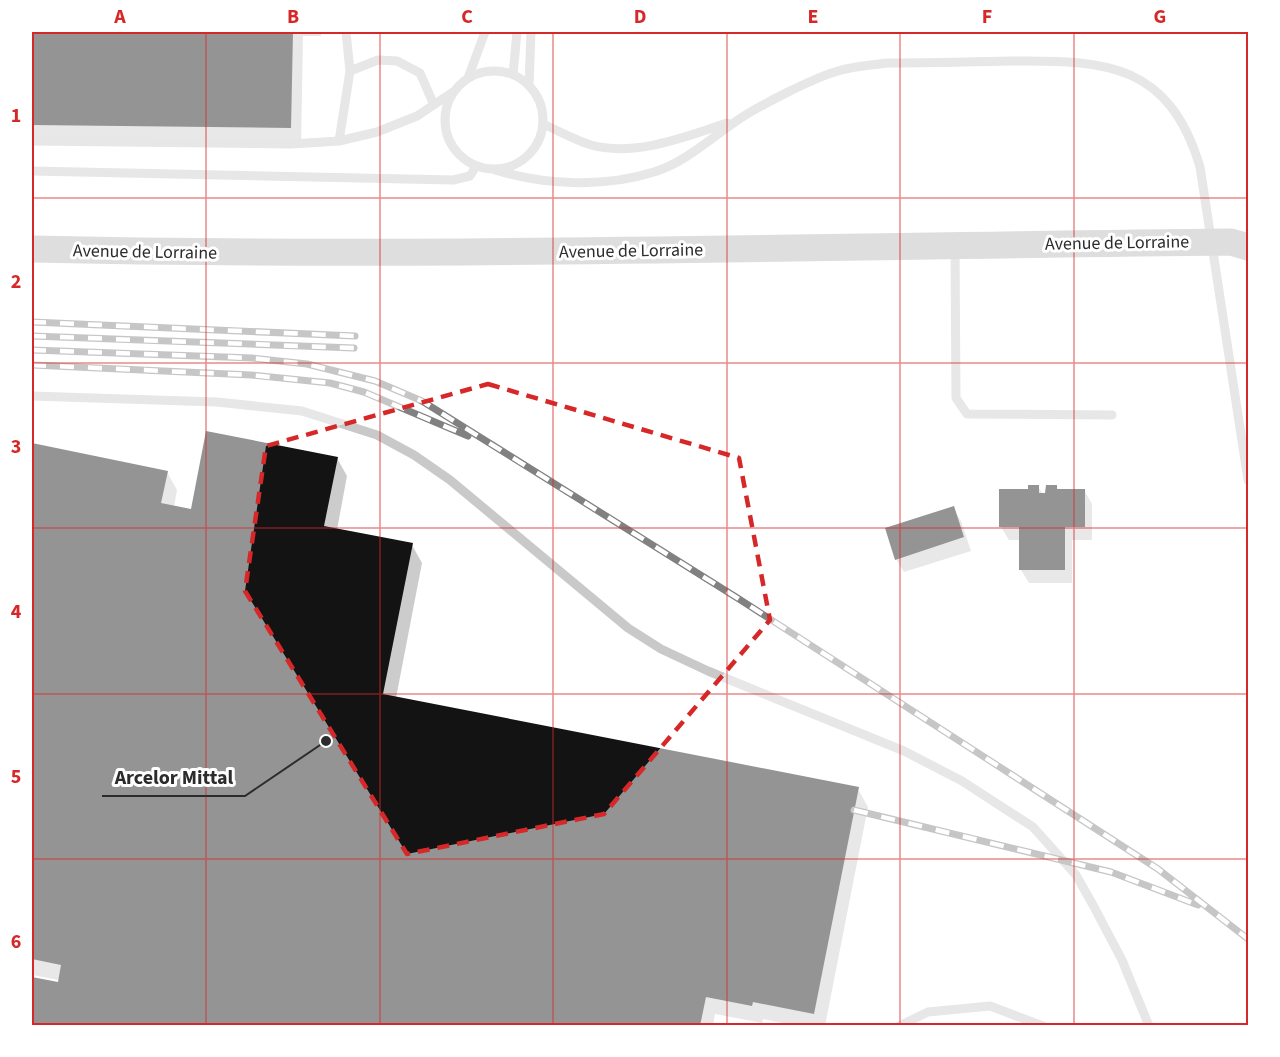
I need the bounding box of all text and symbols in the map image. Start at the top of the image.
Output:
text: A [113,3,126,31]
text: B [287,3,299,31]
text: C [461,3,473,31]
text: D [634,3,646,31]
text: E [808,3,818,31]
text: F [982,3,992,31]
text: G [1154,3,1166,31]
text: 1 [11,102,21,130]
street label: Avenue de Lorraine [1045,229,1189,257]
street label: Avenue de Lorraine [559,237,703,265]
street label: Avenue de Lorraine [73,238,217,266]
text: 2 [11,268,21,296]
text: 3 [11,433,21,461]
text: 4 [11,598,22,626]
callout: Arcelor Mittal [102,758,245,796]
text: 5 [11,763,21,791]
text: Arcelor Mittal [114,764,234,792]
text: 6 [11,928,21,956]

